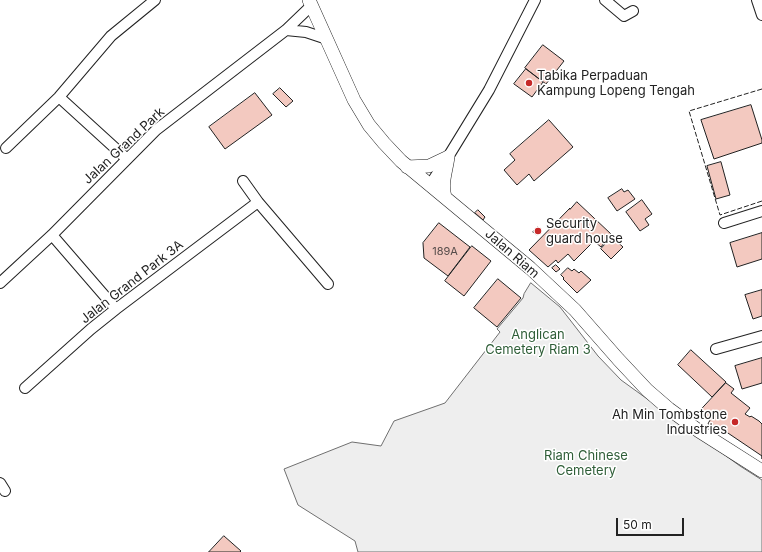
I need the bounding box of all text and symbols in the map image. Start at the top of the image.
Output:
place label: Tabika Perpaduan Kampung Lopeng Tengah [537,68,695,99]
marker: Tabika Perpaduan Kampung Lopeng Tengah [524,78,534,88]
street label: Jalan Grand Park [80,104,168,188]
place label: Security guard house [546,216,623,247]
street label: Jalan Riam [482,226,542,282]
marker: Security guard house [533,226,543,236]
street label: Jalan Grand Park 3A [77,237,187,327]
house number: 189A [432,245,458,259]
park label: Anglican Cemetery Riam 3 [485,327,591,358]
place label: Ah Min Tombstone Industries [612,407,727,438]
marker: Ah Min Tombstone Industries [730,417,740,427]
park label: Riam Chinese Cemetery [544,448,628,479]
scale bar [618,510,686,536]
text: 50 m [623,517,652,532]

